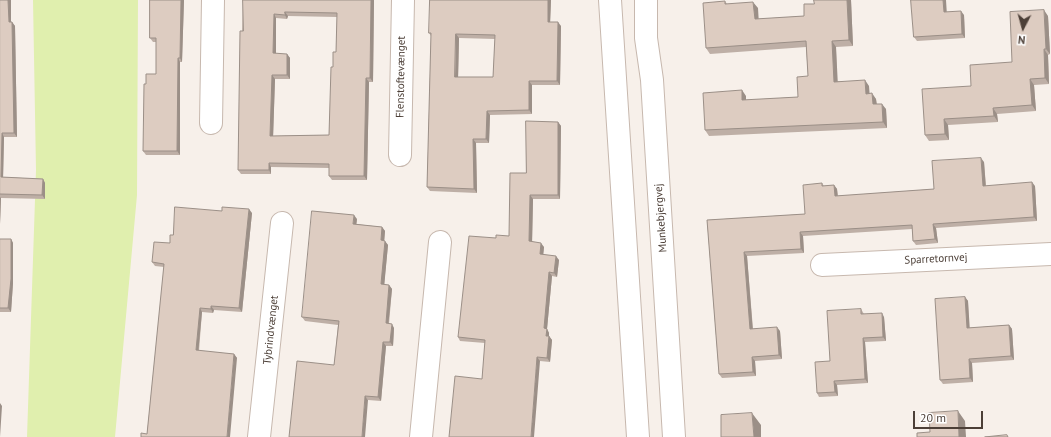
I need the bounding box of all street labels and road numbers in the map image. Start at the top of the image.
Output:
street label: Flenstoftevænget [394,36,408,118]
street label: Munkebjergvej [652,183,670,253]
street label: Sparretornvej [904,251,968,267]
street label: Tybrindvænget [261,295,281,365]

